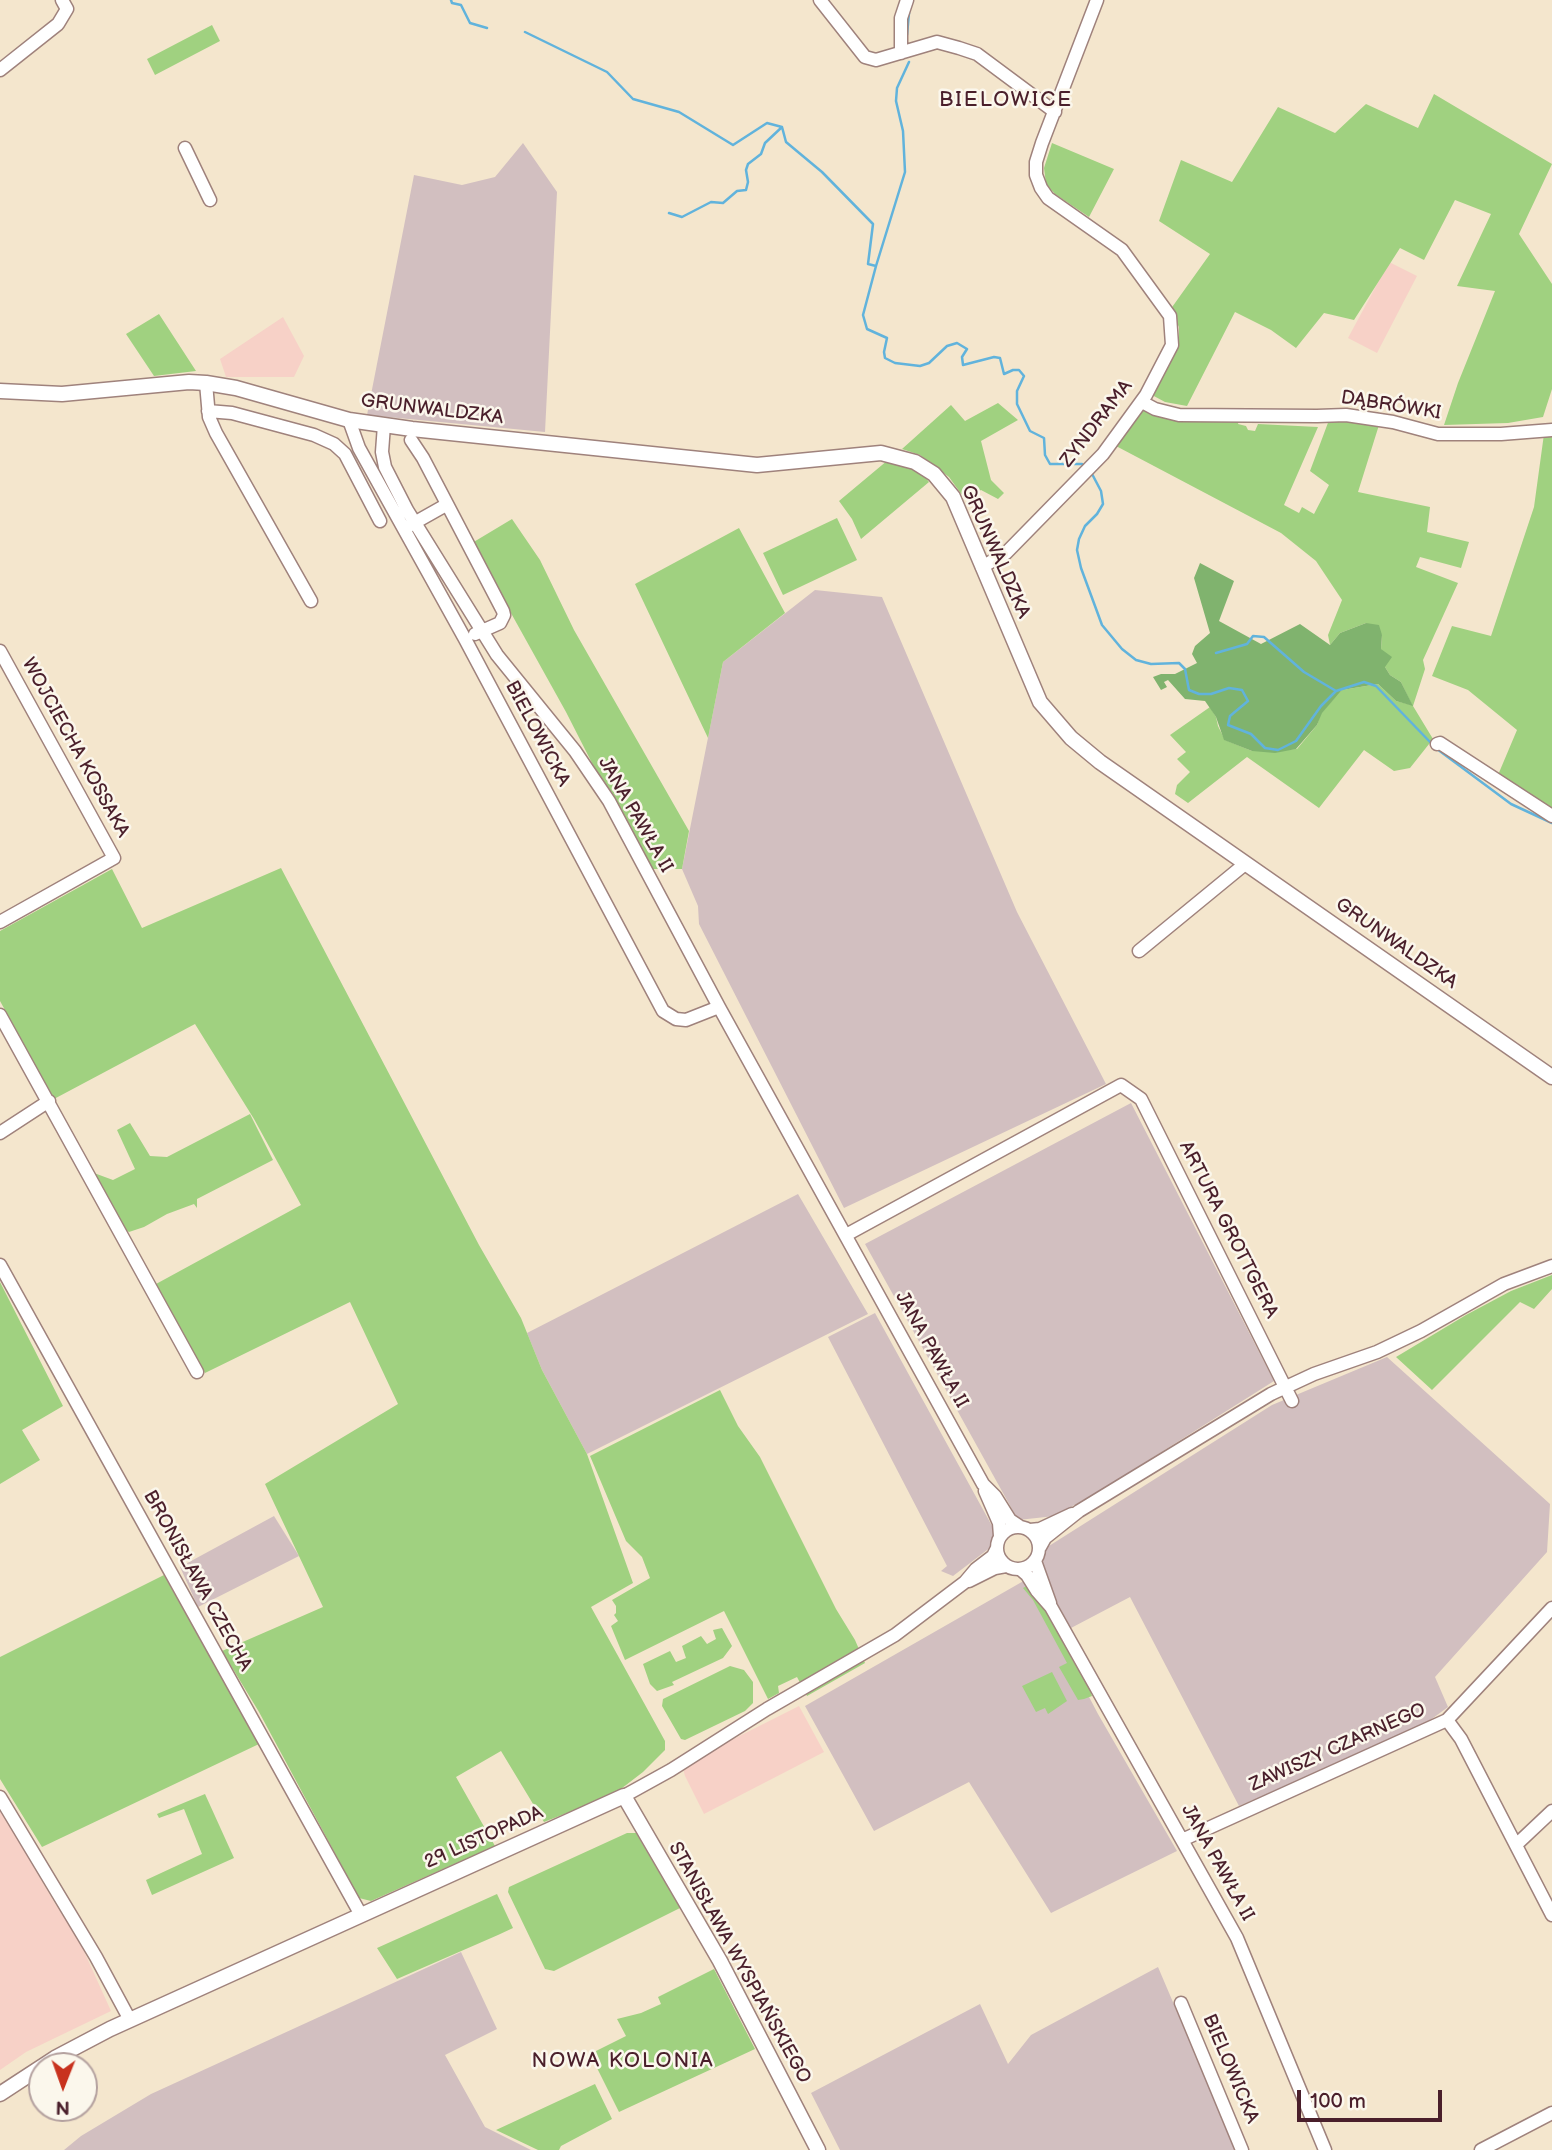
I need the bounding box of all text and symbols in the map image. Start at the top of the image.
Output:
district label: BIELOWICE [940,88,1072,114]
street label: ZYNDRAMA [1056,376,1138,472]
street label: DĄBRÓWKI [1339,387,1443,425]
street label: GRUNWALDZKA [360,390,504,430]
street label: GRUNWALDZKA [955,482,1035,622]
street label: WOJCIECHA KOSSAKA [16,654,134,842]
street label: BIELOWICKA [500,677,574,791]
street label: JANA PAWŁA II [593,753,677,877]
street label: GRUNWALDZKA [1331,894,1461,994]
street label: ARTURA GROTTGERA [1173,1138,1283,1322]
street label: JANA PAWŁA II [890,1288,972,1412]
street label: BRONISŁAWA CZECHA [138,1487,256,1675]
street label: ZAWISZY CZARNEGO [1246,1699,1430,1797]
street label: JANA PAWŁA II [1176,1801,1258,1925]
street label: 29 LISTOPADA [421,1802,547,1874]
street label: STANISŁAWA WYSPIAŃSKIEGO [663,1838,815,2088]
street label: BIELOWICKA [1197,2011,1263,2127]
district label: NOWA KOLONIA [533,2049,713,2075]
north arrow [28,2052,98,2122]
scale bar [1300,2076,1445,2120]
text: 100 m [1310,2089,1366,2114]
text: N [55,2095,70,2118]

